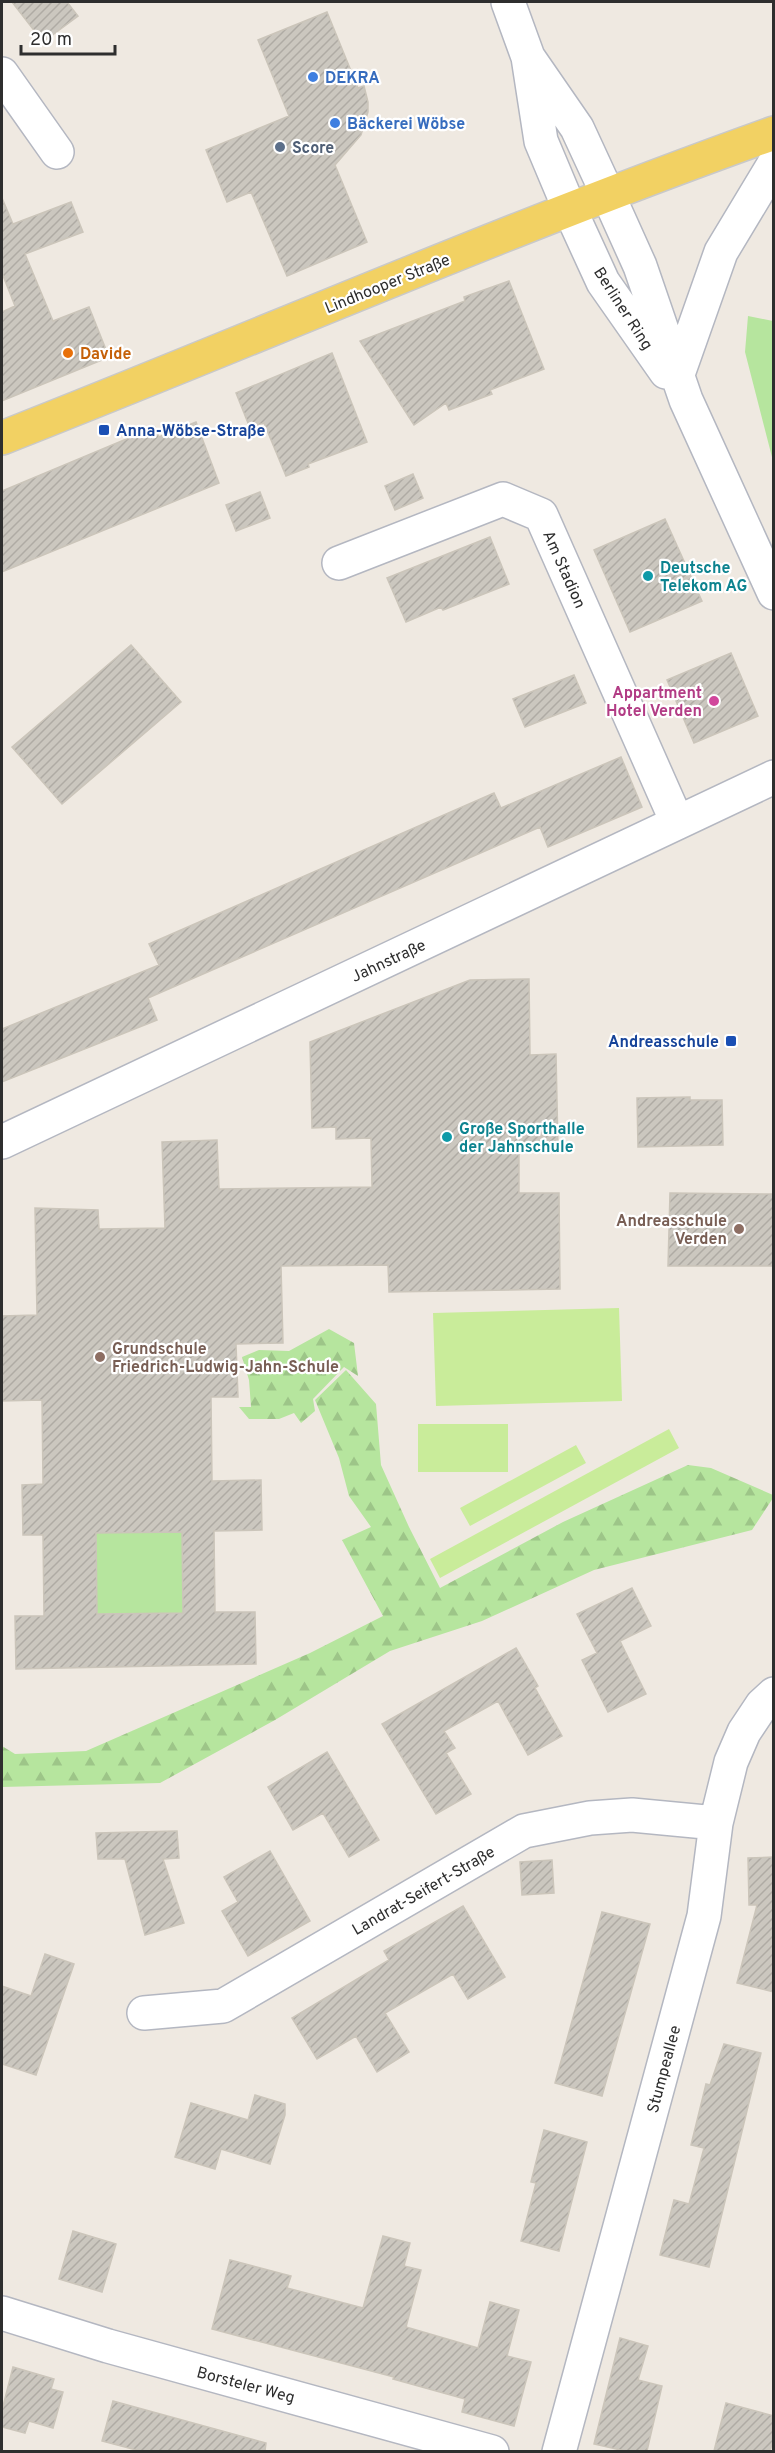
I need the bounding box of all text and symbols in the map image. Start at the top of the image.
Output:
scale bar [21,18,116,56]
text: 20 m [30,29,72,52]
place label: DEKRA [325,69,380,89]
marker: DEKRA [306,70,320,84]
place label: Bäckerei Wöbse [347,115,465,135]
marker: Bäckerei Wöbse [328,116,342,130]
place label: Score [292,139,334,159]
marker: Score [273,140,287,154]
street label: Lindhooper Straße [322,251,453,319]
street label: Berliner Ring [588,264,657,354]
place label: Davide [80,345,132,365]
marker: Davide [61,346,75,360]
place label: Anna-Wöbse-Straße [116,422,265,442]
marker: Anna-Wöbse-Straße [97,423,111,437]
street label: Am Stadion [537,528,589,612]
place label: Deutsche Telekom AG [660,559,747,597]
marker: Deutsche Telekom AG [641,569,655,583]
place label: Appartment Hotel Verden [606,684,702,722]
marker: Appartment Hotel Verden [707,694,721,708]
street label: Jahnstraße [348,936,429,988]
place label: Andreasschule [608,1033,719,1053]
marker: Andreasschule [724,1034,738,1048]
place label: Große Sporthalle der Jahnschule [459,1120,585,1158]
marker: Große Sporthalle der Jahnschule [440,1130,454,1144]
place label: Andreasschule Verden [616,1212,727,1250]
marker: Andreasschule Verden [732,1222,746,1236]
place label: Grundschule Friedrich-Ludwig-Jahn-Schule [112,1340,339,1378]
marker: Grundschule Friedrich-Ludwig-Jahn-Schule [93,1350,107,1364]
street label: Landrat-Seifert-Straße [349,1843,499,1941]
street label: Stumpeallee [644,2023,686,2116]
street label: Borsteler Weg [194,2363,297,2409]

